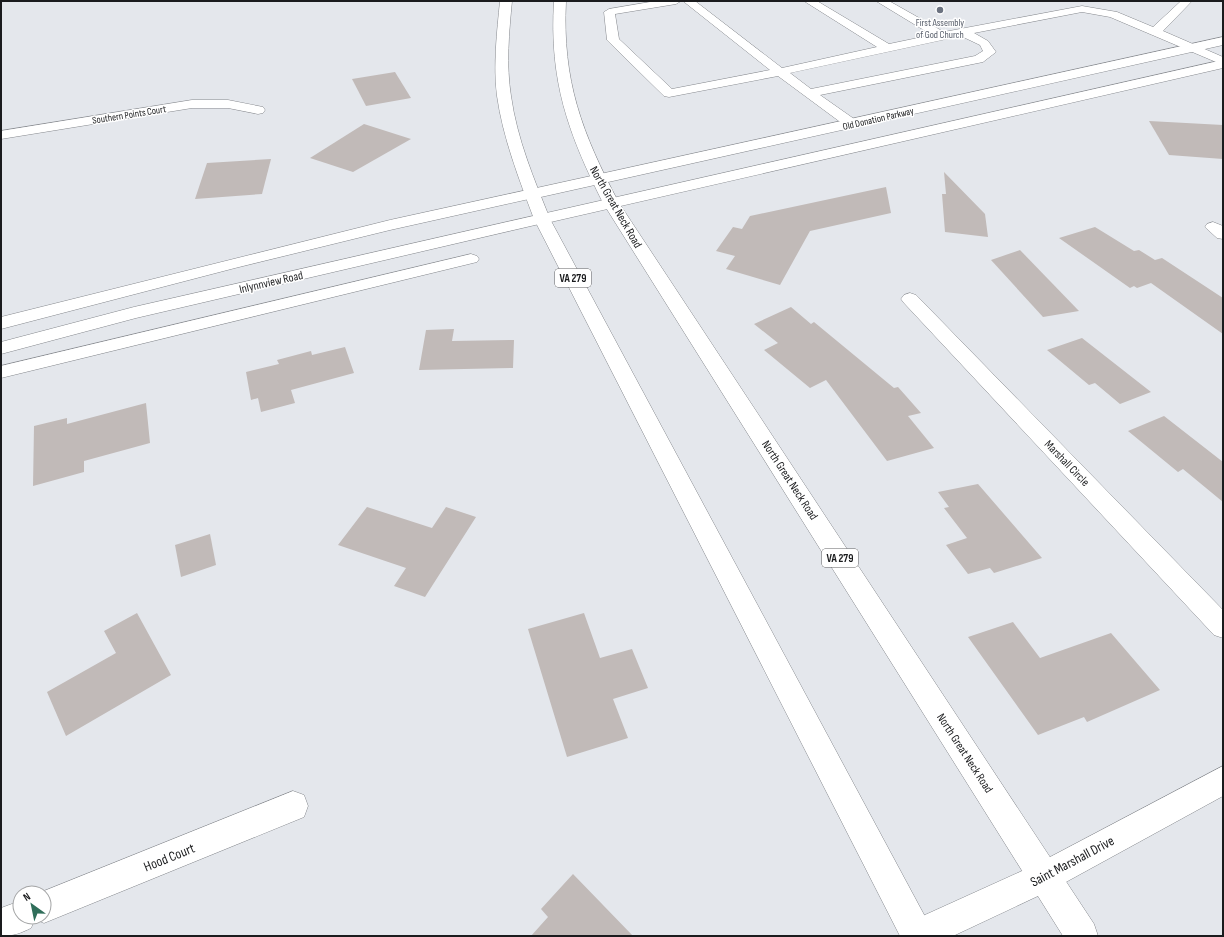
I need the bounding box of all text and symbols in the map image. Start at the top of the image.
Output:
marker: First Assembly of God Church [935,5,945,15]
place label: First Assembly of God Church [916,17,964,41]
street label: Southern Points Court [91,103,167,127]
street label: Old Donation Parkway [842,105,915,133]
street label: North Great Neck Road [586,164,645,251]
street label: Inlynnview Road [238,268,304,297]
road number: VA 279 [555,269,591,287]
street label: Marshall Circle [1041,437,1093,490]
street label: North Great Neck Road [758,438,821,523]
road number: VA 279 [822,549,858,567]
street label: North Great Neck Road [933,711,996,796]
street label: Saint Marshall Drive [1027,832,1117,891]
street label: Hood Court [141,840,197,875]
north arrow [12,885,52,925]
text: N [21,890,33,904]

